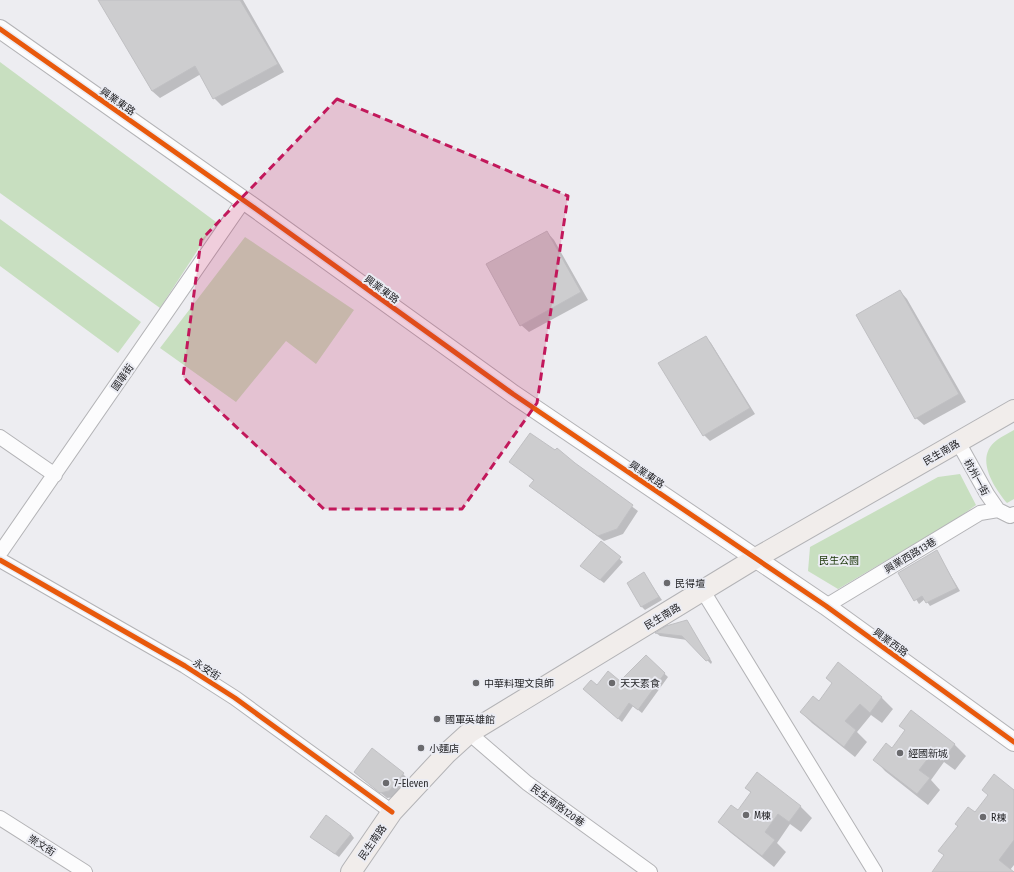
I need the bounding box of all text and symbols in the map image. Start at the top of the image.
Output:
street label: 興業東路 [98,85,137,118]
street label: 興業東路 [362,273,401,306]
street label: 國華街 [109,362,136,393]
street label: 民生南路 [921,438,962,468]
street label: 杭州一街 [961,457,991,498]
street label: 興業東路 [627,459,666,491]
street label: 興業西路13巷 [882,536,939,576]
park label: 民生公園 [819,555,859,567]
marker: 民得壇 [662,578,672,588]
place label: 民得壇 [675,578,705,590]
street label: 民生南路 [642,601,683,632]
street label: 興業西路 [871,626,910,659]
street label: 永安街 [191,657,222,683]
marker: 中華料理文良師 [471,678,481,688]
place label: 中華料理文良師 [484,678,554,690]
marker: 天天素食 [607,678,617,688]
place label: 天天素食 [620,678,660,690]
marker: 國軍英雄館 [432,714,442,724]
place label: 國軍英雄館 [445,714,495,726]
marker: 小麵店 [416,743,426,753]
place label: 小麵店 [429,743,459,755]
marker: 經國新城 [895,748,905,758]
place label: 經國新城 [908,748,948,760]
marker: 7-Eleven [381,778,391,788]
place label: 7-Eleven [394,778,428,790]
street label: 民生南路120巷 [528,782,587,829]
marker: M棟 [741,810,751,820]
place label: M棟 [754,810,771,822]
marker: R棟 [978,812,988,822]
place label: R棟 [991,812,1006,824]
street label: 民生南路 [356,823,389,862]
street label: 崇文街 [26,833,57,859]

